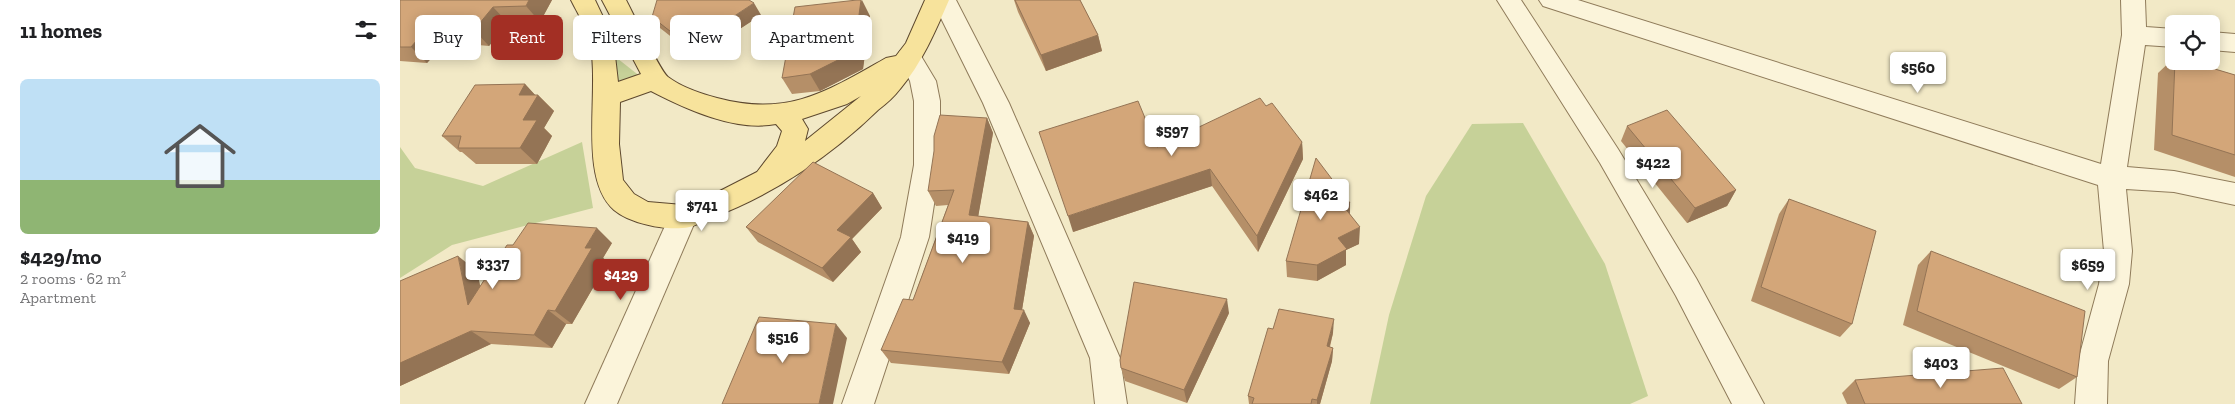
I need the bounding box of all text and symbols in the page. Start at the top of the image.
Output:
chip: Buy [415,15,481,60]
chip: Rent [491,15,563,60]
chip: Filters [573,15,660,60]
chip: New [670,15,741,60]
chip: Apartment [751,15,872,60]
map controls [2165,15,2220,70]
button: locate [2165,15,2220,70]
icon: filters [352,16,380,44]
text: 11 homes [20,18,102,43]
pin: $560 [1888,52,1948,94]
text: $560 [1901,58,1935,77]
icon: home [155,111,245,201]
pin: $597 [1142,114,1202,157]
text: $597 [1156,121,1188,140]
pin: $422 [1623,146,1683,189]
text: $422 [1636,153,1670,172]
pin: $462 [1291,178,1351,221]
text: $462 [1304,185,1338,204]
pin: $741 [672,190,732,232]
text: $741 [686,196,718,215]
pin: $419 [933,222,993,264]
text: $419 [947,228,979,247]
text: $429/mo [20,244,101,269]
pin: $337 [463,248,523,290]
pin: $659 [2058,248,2118,291]
text: $337 [477,254,509,273]
text: $659 [2071,255,2105,274]
pin: $429 [591,258,651,301]
text: $429 [604,265,638,284]
text: 2 rooms · 62 m² [20,269,126,288]
text: Apartment [20,288,96,307]
pin: $516 [753,322,813,364]
text: $516 [767,328,799,347]
pin: $403 [1911,346,1971,389]
text: $403 [1924,353,1958,372]

